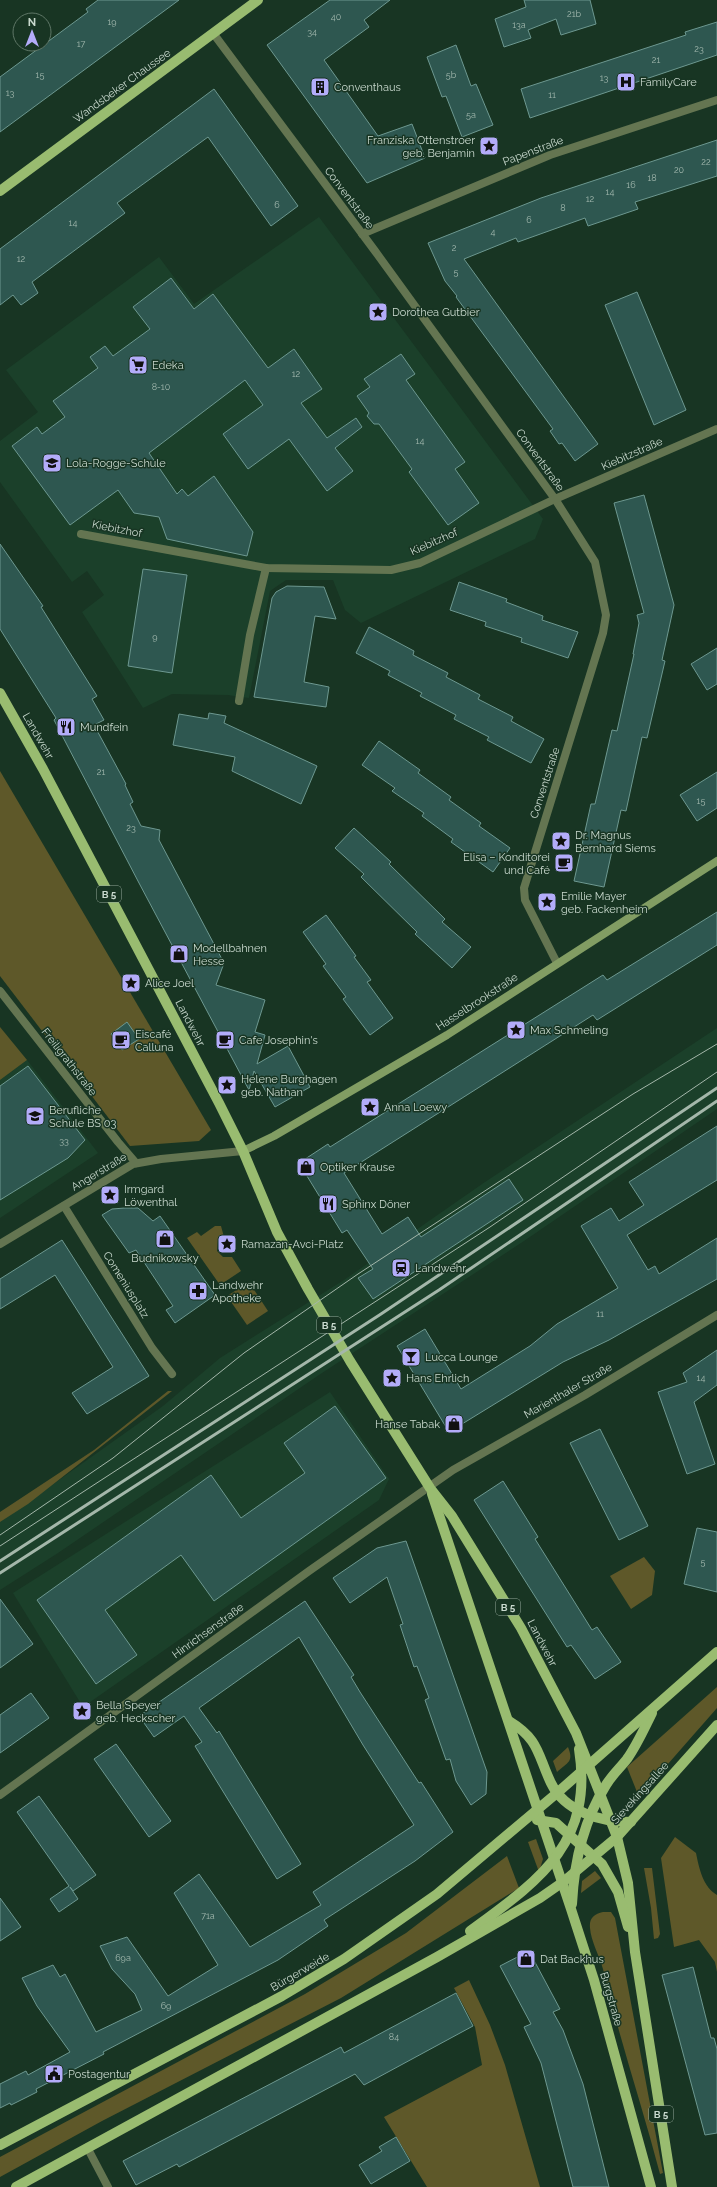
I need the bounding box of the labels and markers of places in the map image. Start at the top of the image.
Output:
hospital icon: FamilyCare [615,71,637,93]
building icon: Conventhaus [309,76,331,98]
place label: FamilyCare [640,76,697,89]
place label: Conventhaus [334,81,401,94]
place label: Franziska Ottenstroer geb. Benjamin [367,134,475,160]
place icon: Franziska Ottenstroer geb. Benjamin [478,135,500,157]
place icon: Dorothea Gutbier [367,301,389,323]
place label: Dorothea Gutbier [392,306,480,319]
supermarket icon: Edeka [127,354,149,376]
place label: Edeka [152,359,184,372]
school or university icon: Lola-Rogge-Schule [41,452,63,474]
place label: Lola-Rogge-Schule [66,457,166,470]
restaurant icon: Mundfein [55,716,77,738]
place label: Mundfein [80,721,128,734]
place label: Dr. Magnus Bernhard Siems [575,829,656,855]
place icon: Dr. Magnus Bernhard Siems [550,830,572,852]
place label: Elisa – Konditorei und Café [463,851,551,877]
cafe icon: Elisa – Konditorei und Café [553,852,575,874]
place label: Emilie Mayer geb. Fackenheim [561,890,648,916]
place icon: Emilie Mayer geb. Fackenheim [536,891,558,913]
place label: Modellbahnen Hesse [193,942,267,968]
shop icon: Modellbahnen Hesse [168,943,190,965]
place icon: Alice Joel [120,972,142,994]
place label: Alice Joel [145,977,194,990]
place icon: Max Schmeling [505,1019,527,1041]
place label: Max Schmeling [530,1024,608,1037]
place label: Eiscafé Calluna [135,1028,173,1054]
cafe icon: Eiscafé Calluna [110,1029,132,1051]
cafe icon: Cafe Josephin's [214,1029,236,1051]
place label: Cafe Josephin's [239,1034,318,1047]
place label: Helene Burghagen geb. Nathan [241,1073,337,1099]
place icon: Helene Burghagen geb. Nathan [216,1074,238,1096]
place icon: Anna Loewy [359,1096,381,1118]
place label: Anna Loewy [384,1101,447,1114]
place label: Berufliche Schule BS 03 [49,1104,116,1130]
school or university icon: Berufliche Schule BS 03 [24,1105,46,1127]
shop icon: Optiker Krause [295,1156,317,1178]
place label: Optiker Krause [320,1161,395,1174]
place label: Irmgard Löwenthal [124,1183,177,1209]
place icon: Irmgard Löwenthal [99,1184,121,1206]
restaurant icon: Sphinx Döner [317,1193,339,1215]
place label: Sphinx Döner [342,1198,410,1211]
shop icon: Budnikowsky [154,1228,176,1250]
place icon: Ramazan-Avci-Platz [216,1233,238,1255]
place label: Ramazan-Avci-Platz [241,1238,344,1251]
place label: Budnikowsky [131,1252,199,1265]
station icon: Landwehr [390,1257,412,1279]
place label: Landwehr [415,1262,466,1275]
place label: Landwehr Apotheke [212,1279,263,1305]
pharmacy icon: Landwehr Apotheke [187,1280,209,1302]
bar icon: Lucca Lounge [400,1346,422,1368]
place label: Lucca Lounge [425,1351,498,1364]
place icon: Hans Ehrlich [381,1367,403,1389]
place label: Hans Ehrlich [406,1372,469,1385]
shop icon: Hanse Tabak [443,1413,465,1435]
place label: Hanse Tabak [375,1418,440,1431]
place label: Bella Speyer geb. Heckscher [96,1699,175,1725]
place icon: Bella Speyer geb. Heckscher [71,1700,93,1722]
shop icon: Dat Backhus [515,1948,537,1970]
place label: Dat Backhus [540,1953,604,1966]
public building icon: Postagentur [43,2063,65,2085]
place label: Postagentur [68,2068,130,2081]

